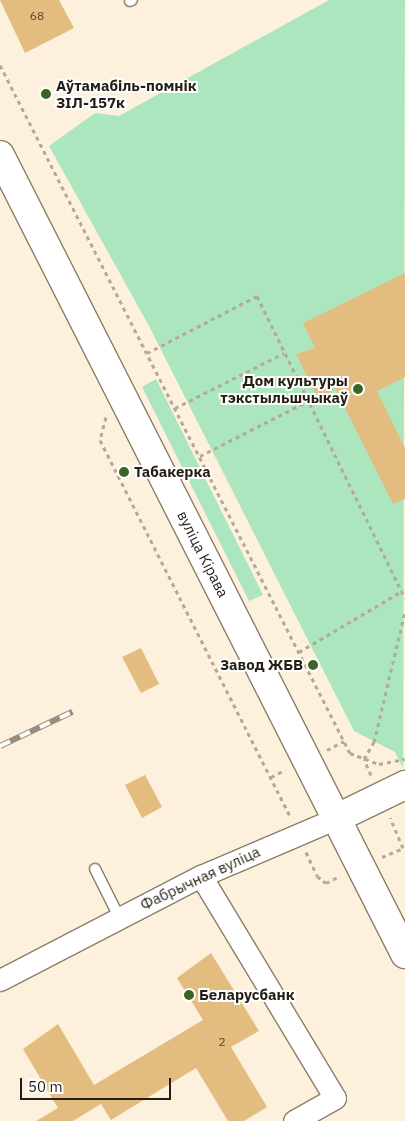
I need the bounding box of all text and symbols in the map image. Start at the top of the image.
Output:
house number: 68 [30,9,44,23]
place label: Аўтамабіль-помнік ЗІЛ-157к [56,76,197,111]
marker: Аўтамабіль-помнік ЗІЛ-157к [40,88,52,100]
place label: Дом культуры тэкстыльшчыкаў [220,371,348,406]
marker: Дом культуры тэкстыльшчыкаў [352,383,364,395]
place label: Табакерка [134,463,211,481]
marker: Табакерка [118,466,130,478]
street label: вуліца Кірава [173,508,233,600]
place label: Завод ЖБВ [220,656,303,674]
marker: Завод ЖБВ [307,659,319,671]
street label: Фабрычная вуліца [137,842,263,914]
place label: Беларусбанк [199,986,295,1004]
marker: Беларусбанк [183,989,195,1001]
house number: 2 [218,1035,226,1049]
scale bar [22,1068,174,1100]
text: 50 m [28,1077,63,1096]

